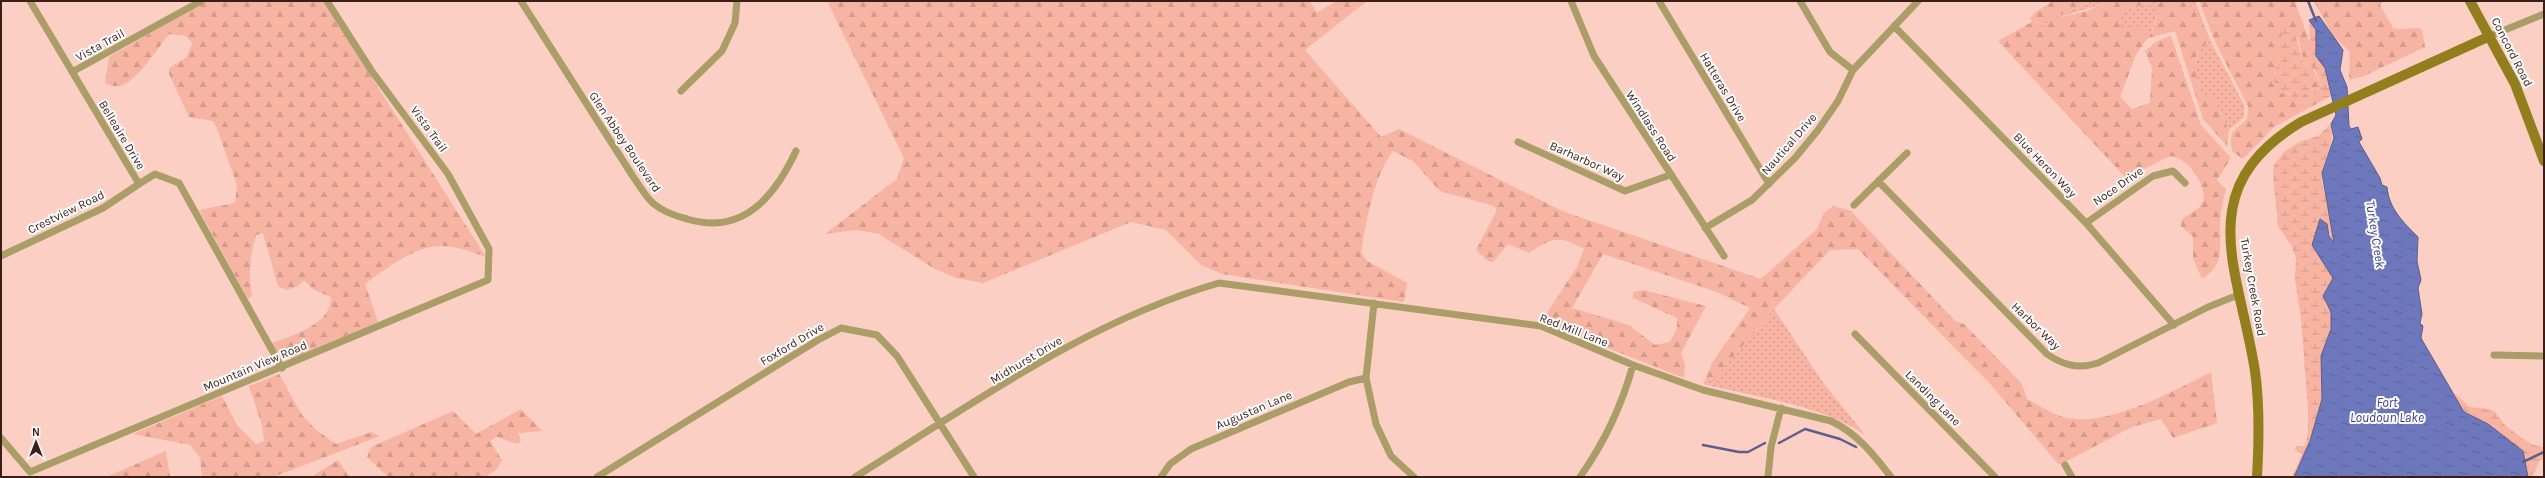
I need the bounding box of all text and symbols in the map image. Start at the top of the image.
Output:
street label: Concord Road [2489,15,2535,89]
street label: Vista Trail [73,26,127,64]
street label: Hatteras Drive [1697,50,1749,124]
street label: Windlass Road [1623,88,1679,164]
street label: Glen Abbey Boulevard [586,89,664,195]
street label: Belleaire Drive [96,98,148,172]
street label: Vista Trail [408,103,450,155]
street label: Nautical Drive [1758,110,1820,178]
street label: Blue Heron Way [2011,130,2080,201]
street label: Barharbor Way [1548,138,1627,184]
street label: Noce Drive [2090,164,2146,208]
street label: Crestview Road [25,187,107,237]
water label: Turkey Creek [2363,199,2388,269]
street label: Turkey Creek Road [2237,237,2269,337]
street label: Harbor Way [2009,299,2064,353]
street label: Red Mill Lane [1538,310,1610,350]
street label: Foxford Drive [758,320,826,368]
street label: Midhurst Drive [988,333,1064,387]
street label: Mountain View Road [201,338,309,394]
street label: Landing Lane [1902,367,1964,429]
street label: Augustan Lane [1214,388,1294,432]
water label: Fort Loudoun Lake [2350,395,2424,425]
north arrow [16,422,56,462]
text: N [32,426,40,439]

